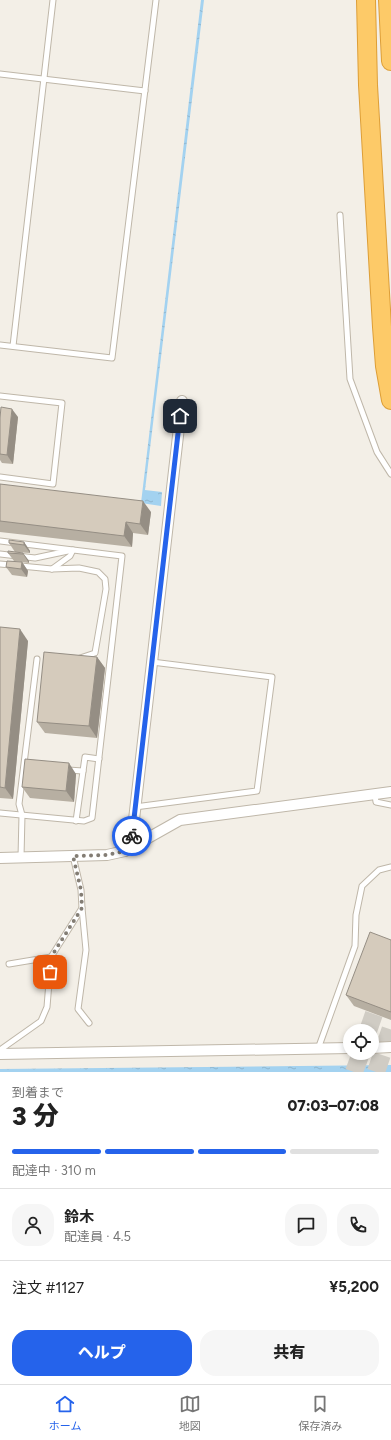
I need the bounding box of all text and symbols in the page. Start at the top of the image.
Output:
pin [163,399,197,433]
icon: home [169,405,191,427]
courier [112,816,152,856]
icon: bike [121,825,143,847]
pin [33,955,67,989]
icon: bag [39,961,61,983]
map controls [343,1024,379,1060]
button: locate [343,1024,379,1060]
text: 到着まで [12,1085,64,1100]
text: 07:03–07:08 [287,1097,379,1115]
text: 3 分 [12,1100,59,1132]
text: 配達中 · 310 m [12,1163,96,1178]
button: person [12,1204,54,1246]
button: chat [285,1204,327,1246]
button: phone [337,1204,379,1246]
text: 鈴木 [64,1208,94,1226]
text: 配達員 · 4.5 [64,1229,131,1244]
text: ¥5,200 [329,1278,379,1296]
text: 注文 #1127 [12,1279,84,1297]
button: ヘルプ [12,1330,192,1376]
button: 共有 [200,1330,379,1376]
tab: ホーム [49,1393,81,1433]
tab: 地図 [179,1393,201,1433]
tab: 保存済み [298,1393,342,1433]

